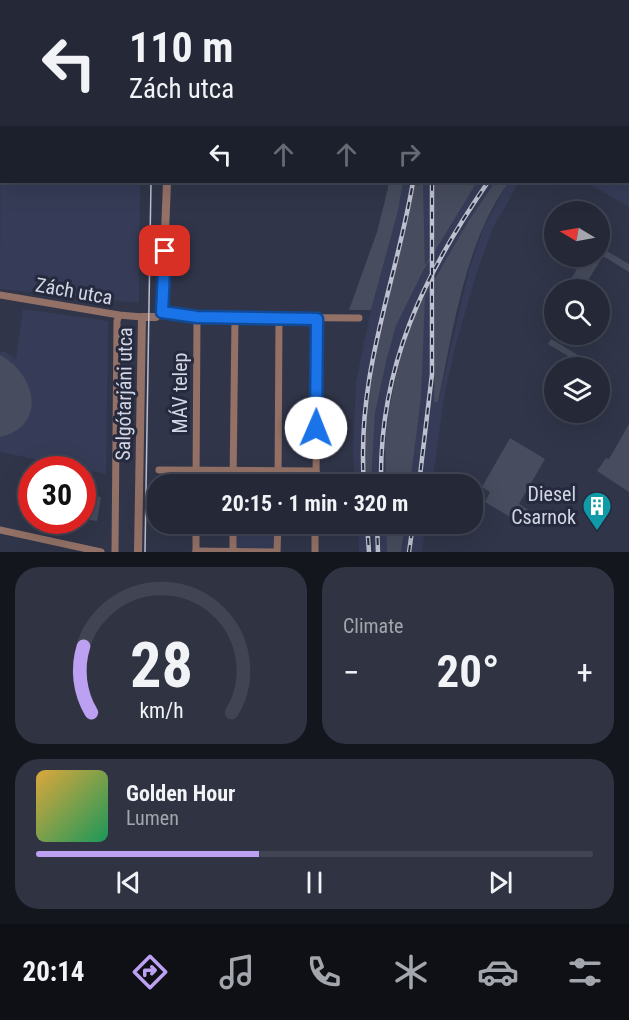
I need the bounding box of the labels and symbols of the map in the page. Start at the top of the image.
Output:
north arrow [544,201,610,267]
pin [139,225,190,276]
street label: Zách utca [34,272,114,310]
street label: Salgótarjáni utca [111,327,137,461]
street label: MÁV telep [168,353,192,433]
position arrow [284,396,348,460]
speed limit sign: 30 [18,456,96,534]
place label: Diesel Csarnok [511,482,576,529]
building icon: Diesel Csarnok [581,490,613,532]

